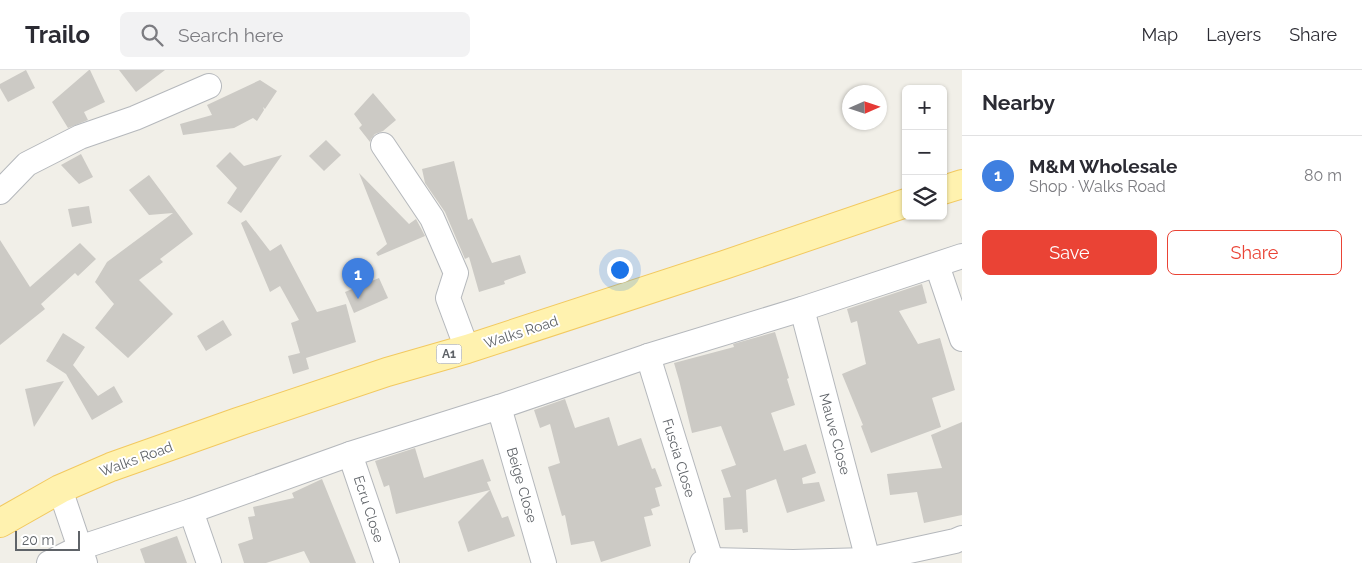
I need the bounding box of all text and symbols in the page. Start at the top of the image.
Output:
search box [120,12,470,57]
text: Trailo [25,20,90,49]
icon: search [138,21,166,49]
text: Search here [178,24,283,46]
text: Map [1142,24,1178,45]
text: Layers [1206,24,1261,45]
text: Share [1289,24,1337,45]
north arrow [842,85,887,130]
map controls [902,85,947,220]
button: + [902,85,947,130]
text: Nearby [982,90,1055,115]
button: − [902,130,947,175]
text: M&M Wholesale [1029,155,1177,177]
text: 1 [994,166,1002,185]
text: 80 m [1304,166,1342,185]
button: layers [902,175,947,220]
text: Shop · Walks Road [1029,177,1166,196]
button: Save [982,230,1157,275]
button: Share [1167,230,1342,275]
your location [607,257,633,283]
pin: 1 [342,258,374,299]
street label: Walks Road [482,313,560,351]
road number: A1 [436,344,462,364]
street label: Mauve Close [816,391,854,477]
street label: Fuscia Close [659,417,699,499]
street label: Walks Road [97,438,175,480]
street label: Beige Close [504,445,540,525]
street label: Ecru Close [351,473,387,545]
scale bar [15,528,80,551]
text: 20 m [22,532,54,548]

